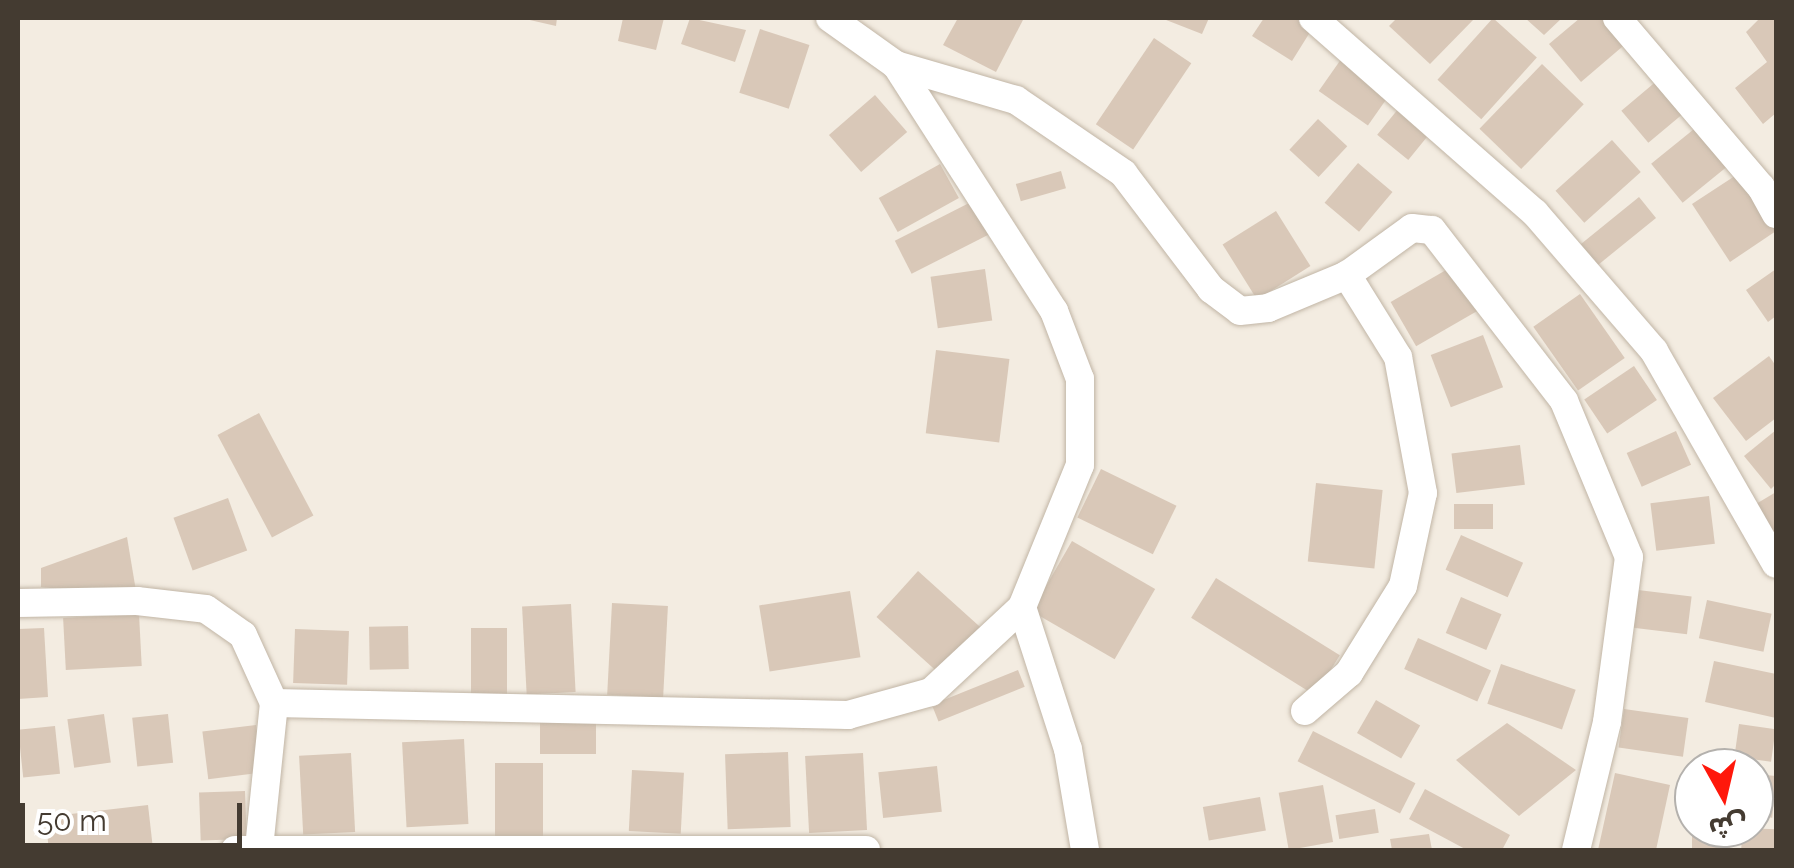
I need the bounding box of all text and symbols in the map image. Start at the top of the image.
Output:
north arrow [1674,748,1774,848]
scale bar [25,783,248,845]
text: 50 m [37,803,107,838]
text: ش [1707,807,1749,845]

